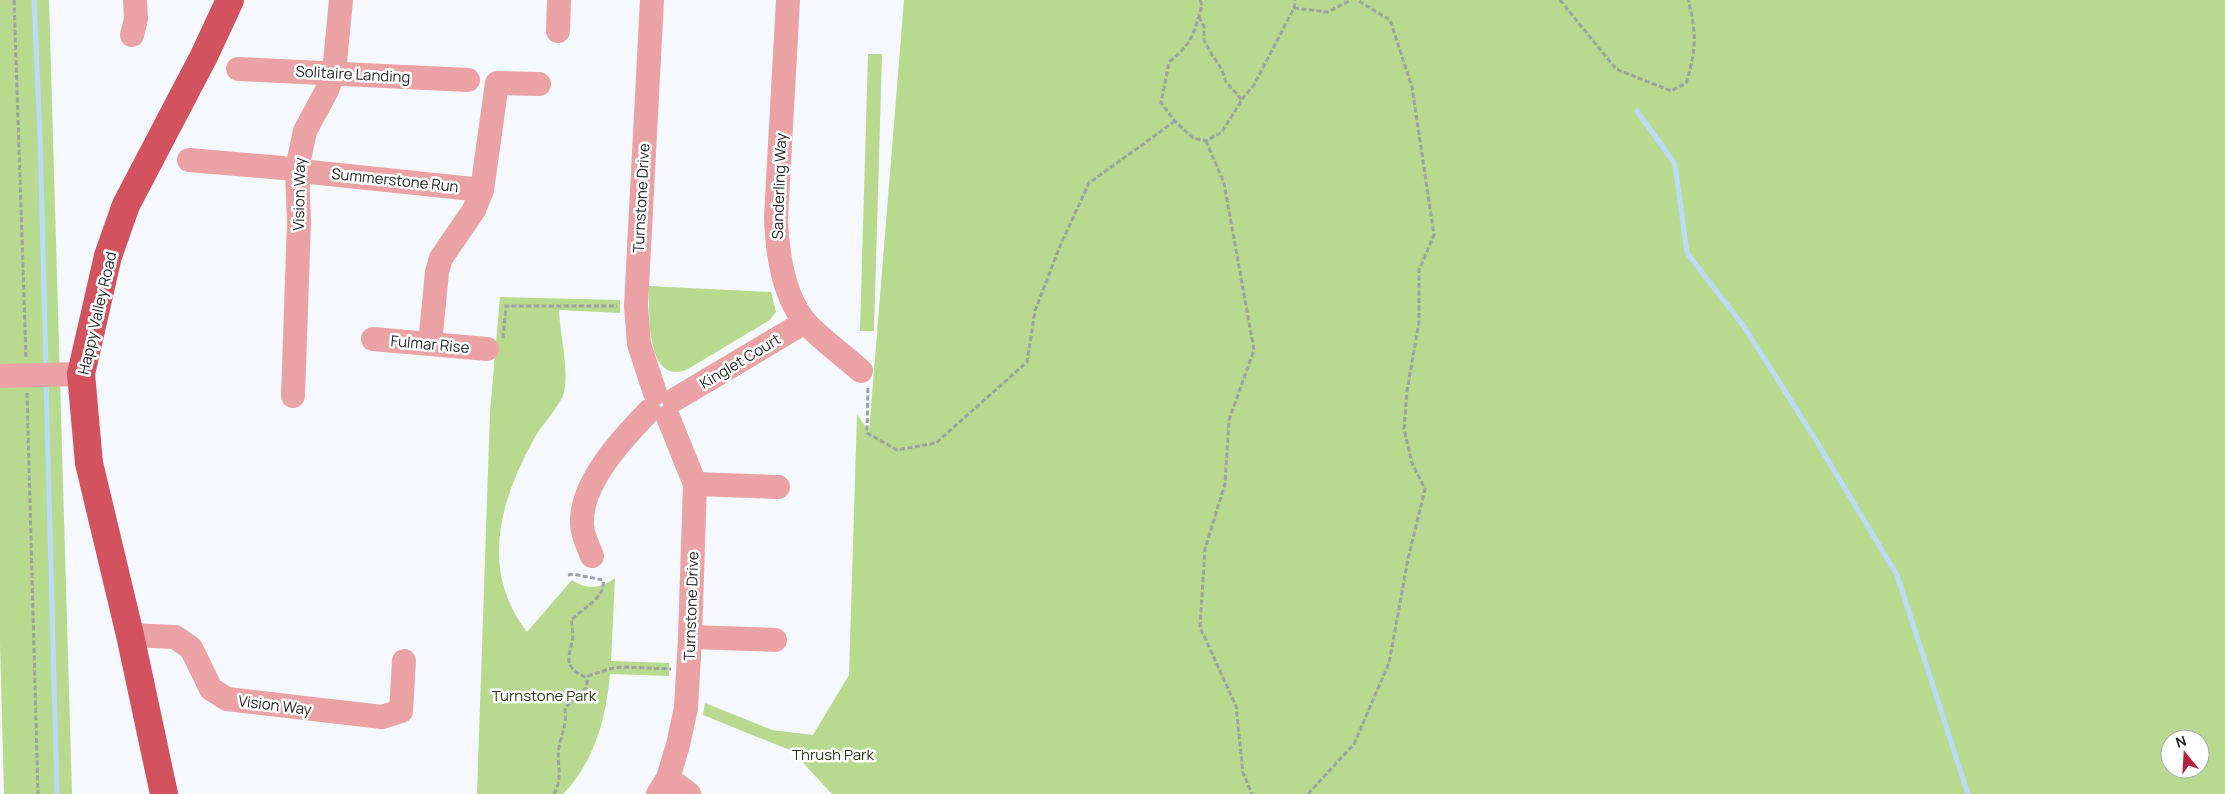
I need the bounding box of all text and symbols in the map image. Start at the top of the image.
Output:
street label: Solitaire Landing [295,61,411,87]
street label: Sanderling Way [767,132,791,240]
street label: Turnstone Drive [628,143,654,253]
street label: Vision Way [288,157,310,231]
street label: Summerstone Run [330,163,460,197]
street label: Happy Valley Road [73,249,121,377]
street label: Kinglet Court [695,328,785,394]
street label: Fulmar Rise [390,330,471,358]
street label: Turnstone Drive [679,551,703,661]
park label: Turnstone Park [492,685,597,706]
street label: Vision Way [237,690,313,720]
north arrow [2160,729,2210,779]
text: N [2173,731,2189,752]
park label: Thrush Park [792,744,874,765]

